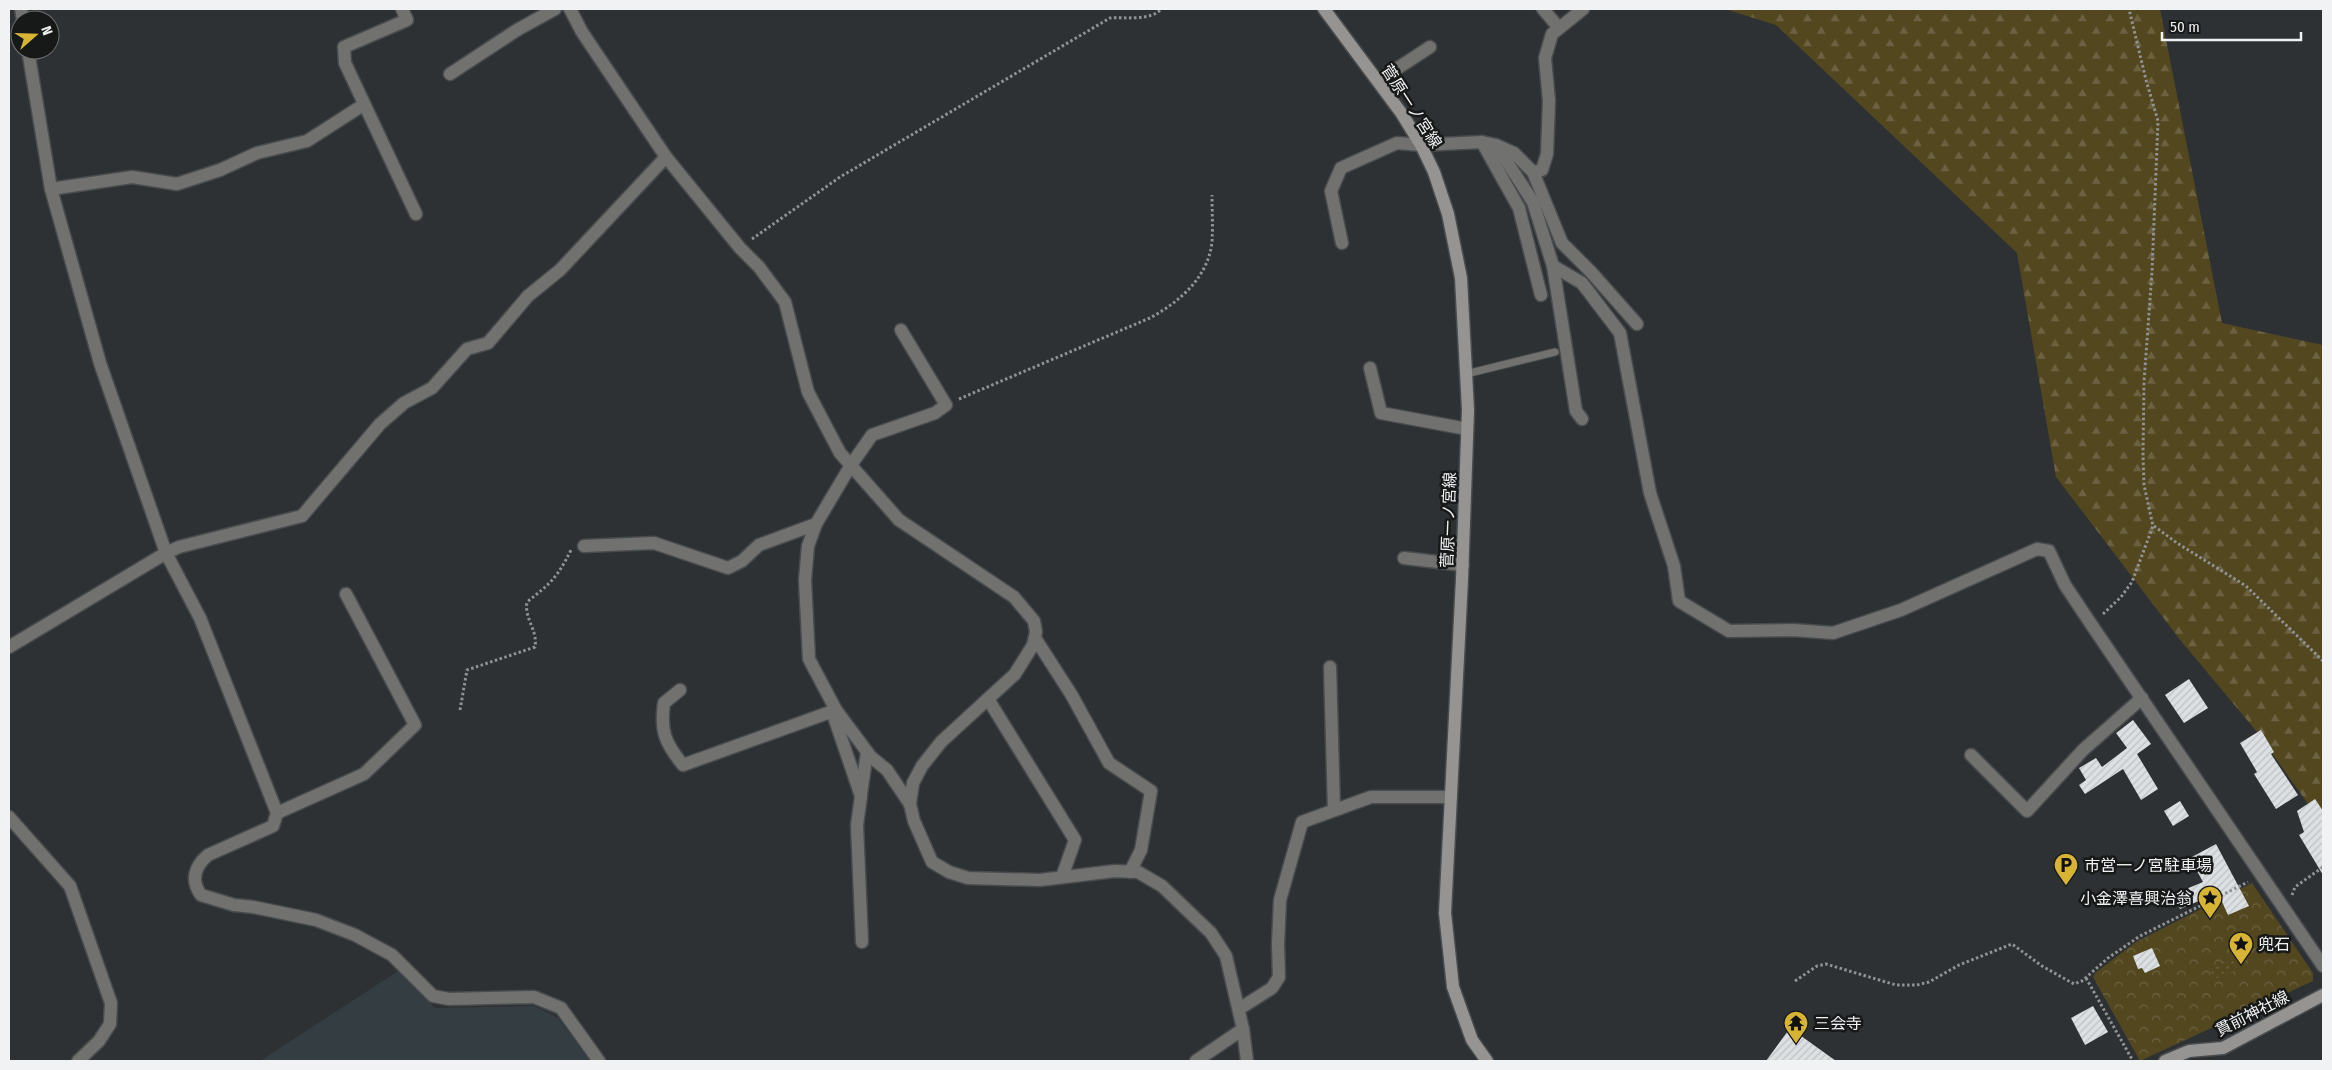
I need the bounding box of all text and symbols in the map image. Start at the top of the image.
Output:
north arrow [10,10,60,60]
scale bar [2162,10,2301,42]
text: 50 m [2170,18,2200,36]
text: N [37,24,56,38]
street label: 菅原一ノ宮線 [1377,61,1446,152]
street label: 菅原一ノ宮線 [1437,472,1460,568]
parking icon: 市営一ノ宮駐車場 [2053,852,2079,886]
place label: 市営一ノ宮駐車場 [2084,856,2212,875]
place icon: 小金澤喜興治翁 [2197,885,2223,919]
place label: 小金澤喜興治翁 [2080,889,2192,908]
place icon: 兜石 [2228,931,2254,965]
place label: 兜石 [2258,935,2290,954]
street label: 貫前神社線 [2212,987,2292,1040]
temple icon: 三会寺 [1783,1010,1809,1044]
place label: 三会寺 [1814,1014,1862,1033]

